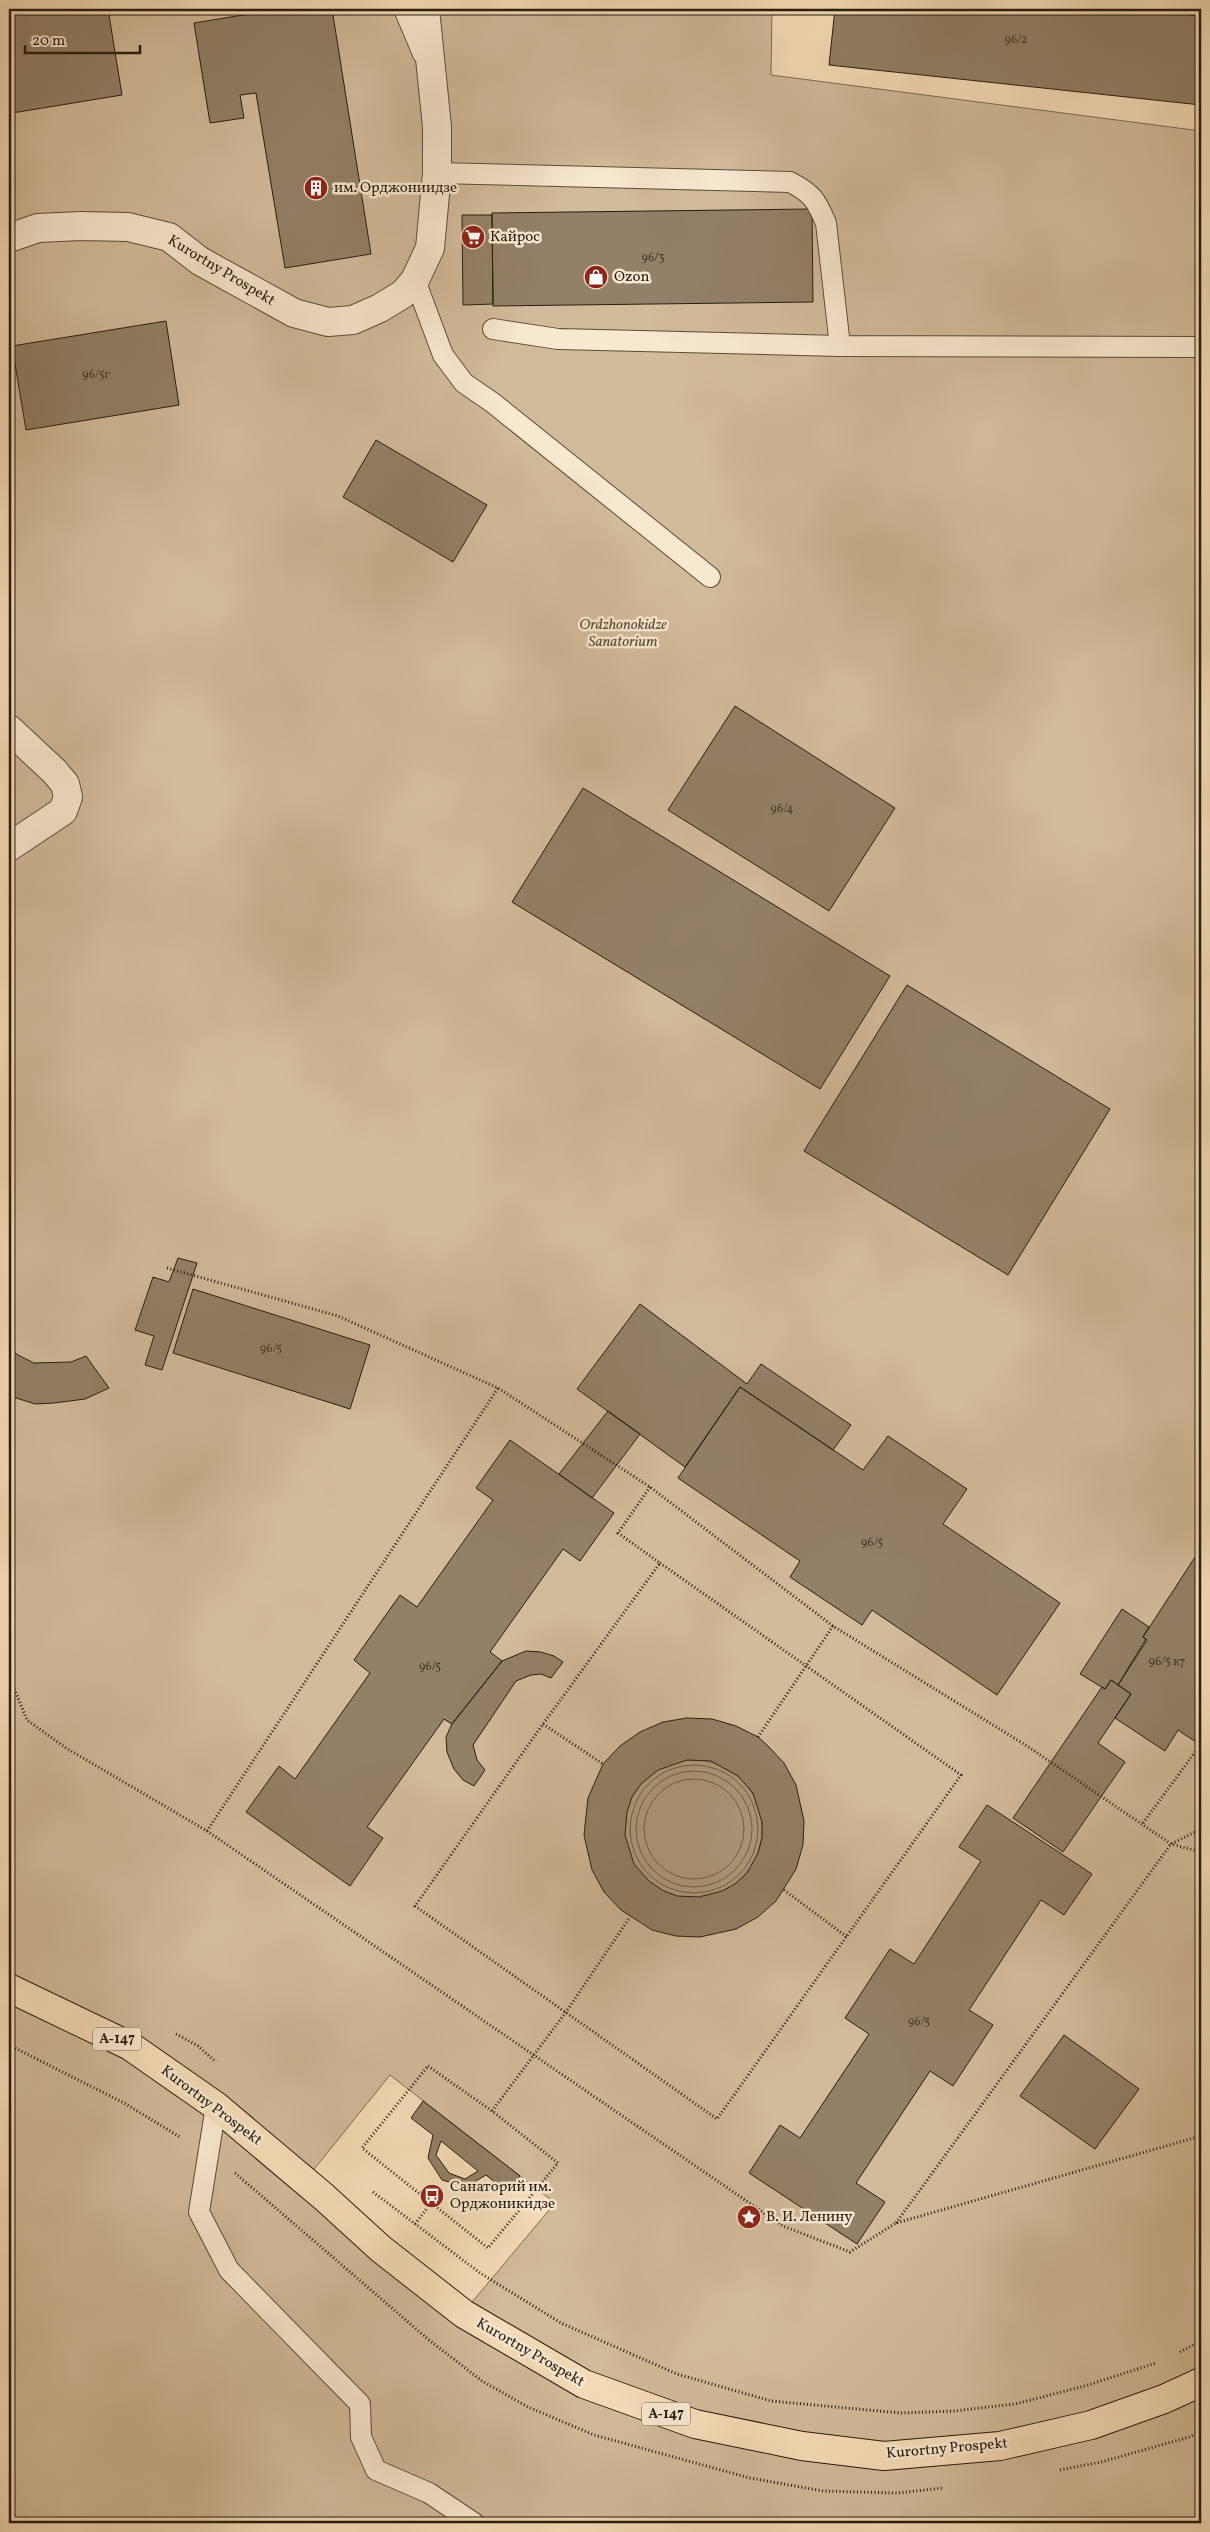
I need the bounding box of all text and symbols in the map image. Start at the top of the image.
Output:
scale bar [25,22,140,54]
text: 20 m [32,31,65,52]
house number: 96/2 [1004,32,1028,48]
building icon: им. Орджониидзе [303,175,329,201]
place label: им. Орджониидзе [334,178,457,199]
supermarket icon: Кайрос [460,224,486,250]
place label: Кайрос [490,227,540,248]
street label: Kurortny Prospekt [163,231,279,311]
house number: 96/3 [642,250,664,266]
shop icon: Ozon [583,264,609,290]
place label: Ozon [614,267,649,288]
house number: 96/5г [82,367,110,383]
park label: Ordzhonokidze Sanatorium [579,615,667,653]
house number: 96/4 [771,801,793,817]
house number: 96/5 [260,1341,282,1357]
house number: 96/5 [861,1535,883,1551]
house number: 96/5 к7 [1149,1654,1186,1670]
house number: 96/5 [419,1659,441,1675]
house number: 96/5 [908,2014,930,2030]
road number: А-147 [93,2028,141,2050]
street label: Kurortny Prospekt [156,2061,266,2151]
place label: Санаторий им. Орджоникидзе [450,2177,555,2215]
bus stop icon: Санаторий им. Орджоникидзе [419,2183,445,2209]
place icon: В. И. Ленину [736,2204,762,2230]
place label: В. И. Ленину [766,2207,852,2228]
street label: Kurortny Prospekt [472,2313,588,2393]
road number: А-147 [642,2402,690,2426]
street label: Kurortny Prospekt [885,2433,1009,2465]

